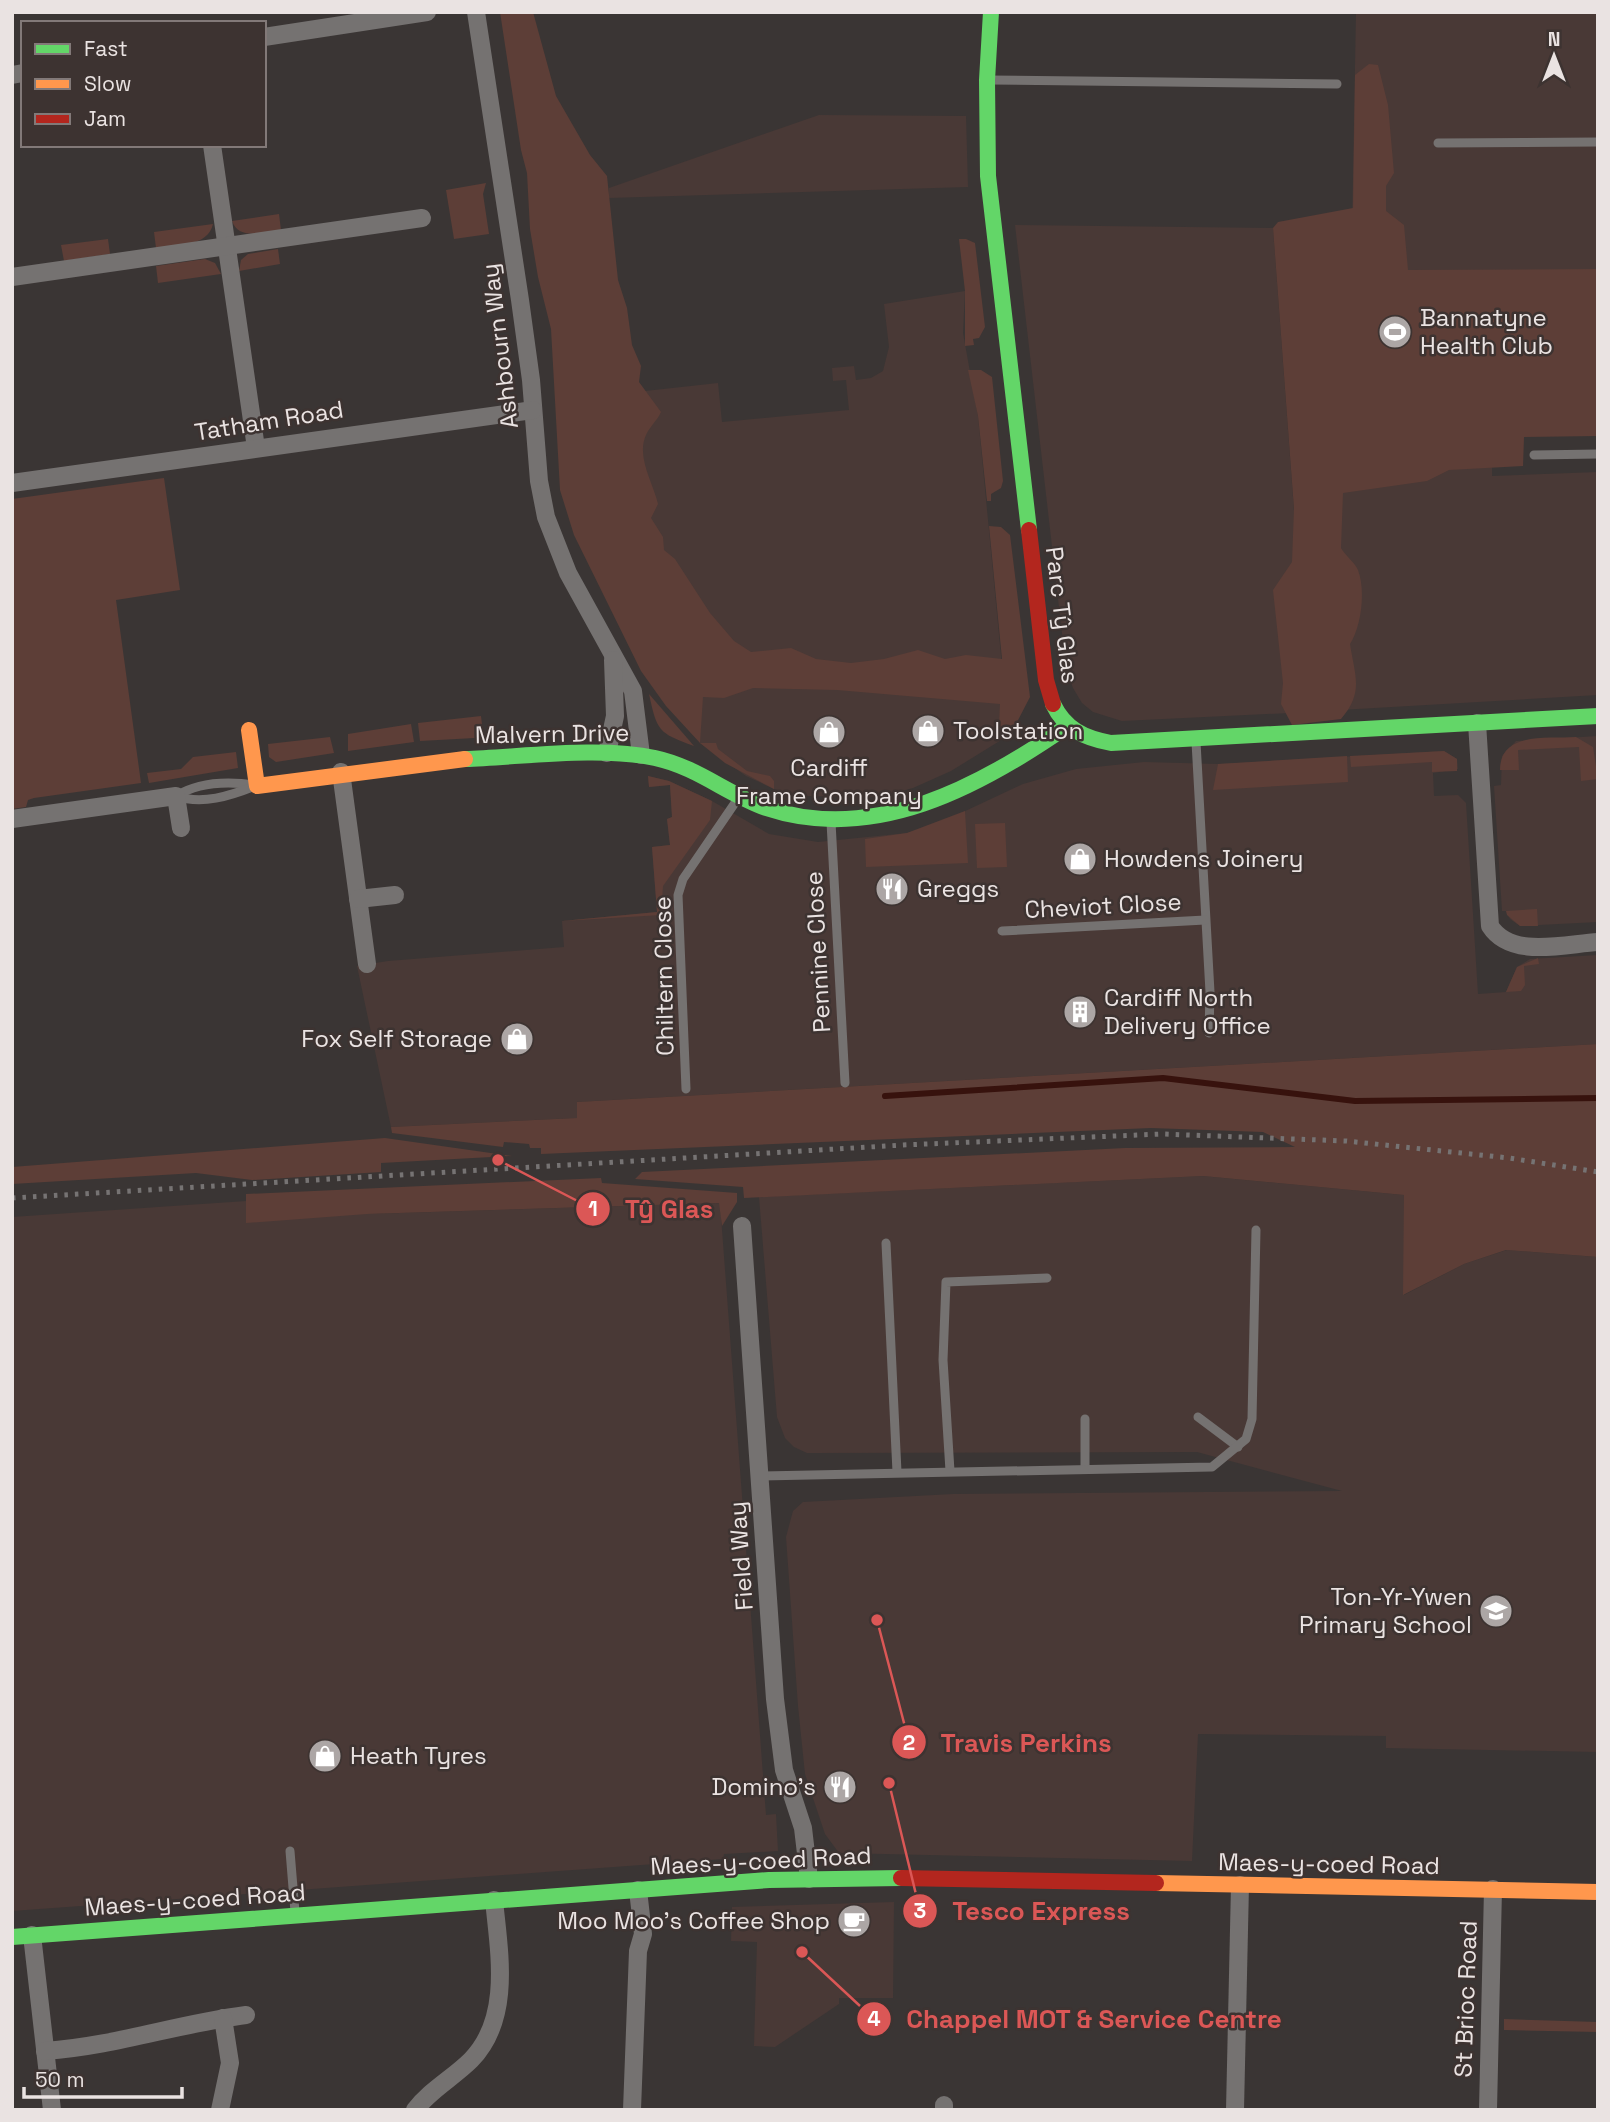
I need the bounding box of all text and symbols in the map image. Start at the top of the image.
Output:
legend [21,21,266,147]
north arrow [1519,21,1589,91]
text: N [1548,27,1560,52]
text: Fast [84,35,128,62]
text: Slow [84,70,132,97]
text: Jam [84,105,126,132]
street label: Ashbourn Way [474,262,525,430]
place label: Bannatyne Health Club [1420,302,1553,361]
sports icon: Bannatyne Health Club [1376,313,1414,351]
street label: Tatham Road [192,393,346,448]
street label: Parc Tŷ Glas [1039,545,1086,685]
shop icon: Toolstation [909,712,947,750]
shop icon: Cardiff Frame Company [810,713,848,751]
place label: Toolstation [953,715,1083,746]
street label: Malvern Drive [474,717,630,750]
place label: Cardiff Frame Company [736,752,922,811]
shop icon: Howdens Joinery [1061,840,1099,878]
place label: Howdens Joinery [1104,843,1304,874]
restaurant icon: Greggs [873,870,911,908]
street label: Pennine Close [798,871,837,1034]
place label: Greggs [917,873,999,904]
street label: Cheviot Close [1024,886,1182,925]
street label: Chiltern Close [647,896,680,1056]
place label: Cardiff North Delivery Office [1104,982,1271,1041]
building icon: Cardiff North Delivery Office [1061,993,1099,1031]
shop icon: Fox Self Storage [498,1020,536,1058]
place label: Fox Self Storage [301,1023,492,1054]
callout: Tŷ Glas [576,1185,727,1232]
text: Tŷ Glas [625,1192,713,1226]
text: 1 [588,1195,598,1222]
street label: Field Way [721,1500,760,1612]
place label: Ton-Yr-Ywen Primary School [1299,1581,1472,1640]
school or university icon: Ton-Yr-Ywen Primary School [1477,1592,1515,1630]
callout: Travis Perkins [892,1719,1126,1766]
text: Travis Perkins [940,1726,1112,1760]
text: 2 [903,1729,915,1756]
shop icon: Heath Tyres [306,1737,344,1775]
place label: Heath Tyres [350,1740,487,1771]
restaurant icon: Domino's [821,1768,859,1806]
place label: Domino's [711,1771,816,1802]
street label: Maes-y-coed Road [650,1839,872,1882]
street label: Maes-y-coed Road [1218,1846,1440,1881]
street label: Maes-y-coed Road [83,1876,307,1923]
callout: Tesco Express [903,1887,1144,1934]
text: Tesco Express [952,1894,1130,1928]
text: 3 [914,1897,926,1924]
cafe icon: Moo Moo's Coffee Shop [835,1902,873,1940]
place label: Moo Moo's Coffee Shop [557,1905,830,1936]
street label: St Brioc Road [1447,1920,1484,2078]
callout: Chappel MOT & Service Centre [857,1995,1296,2042]
text: Chappel MOT & Service Centre [906,2002,1282,2036]
text: 4 [867,2005,881,2032]
scale bar [24,2056,182,2100]
text: 50 m [35,2066,85,2093]

